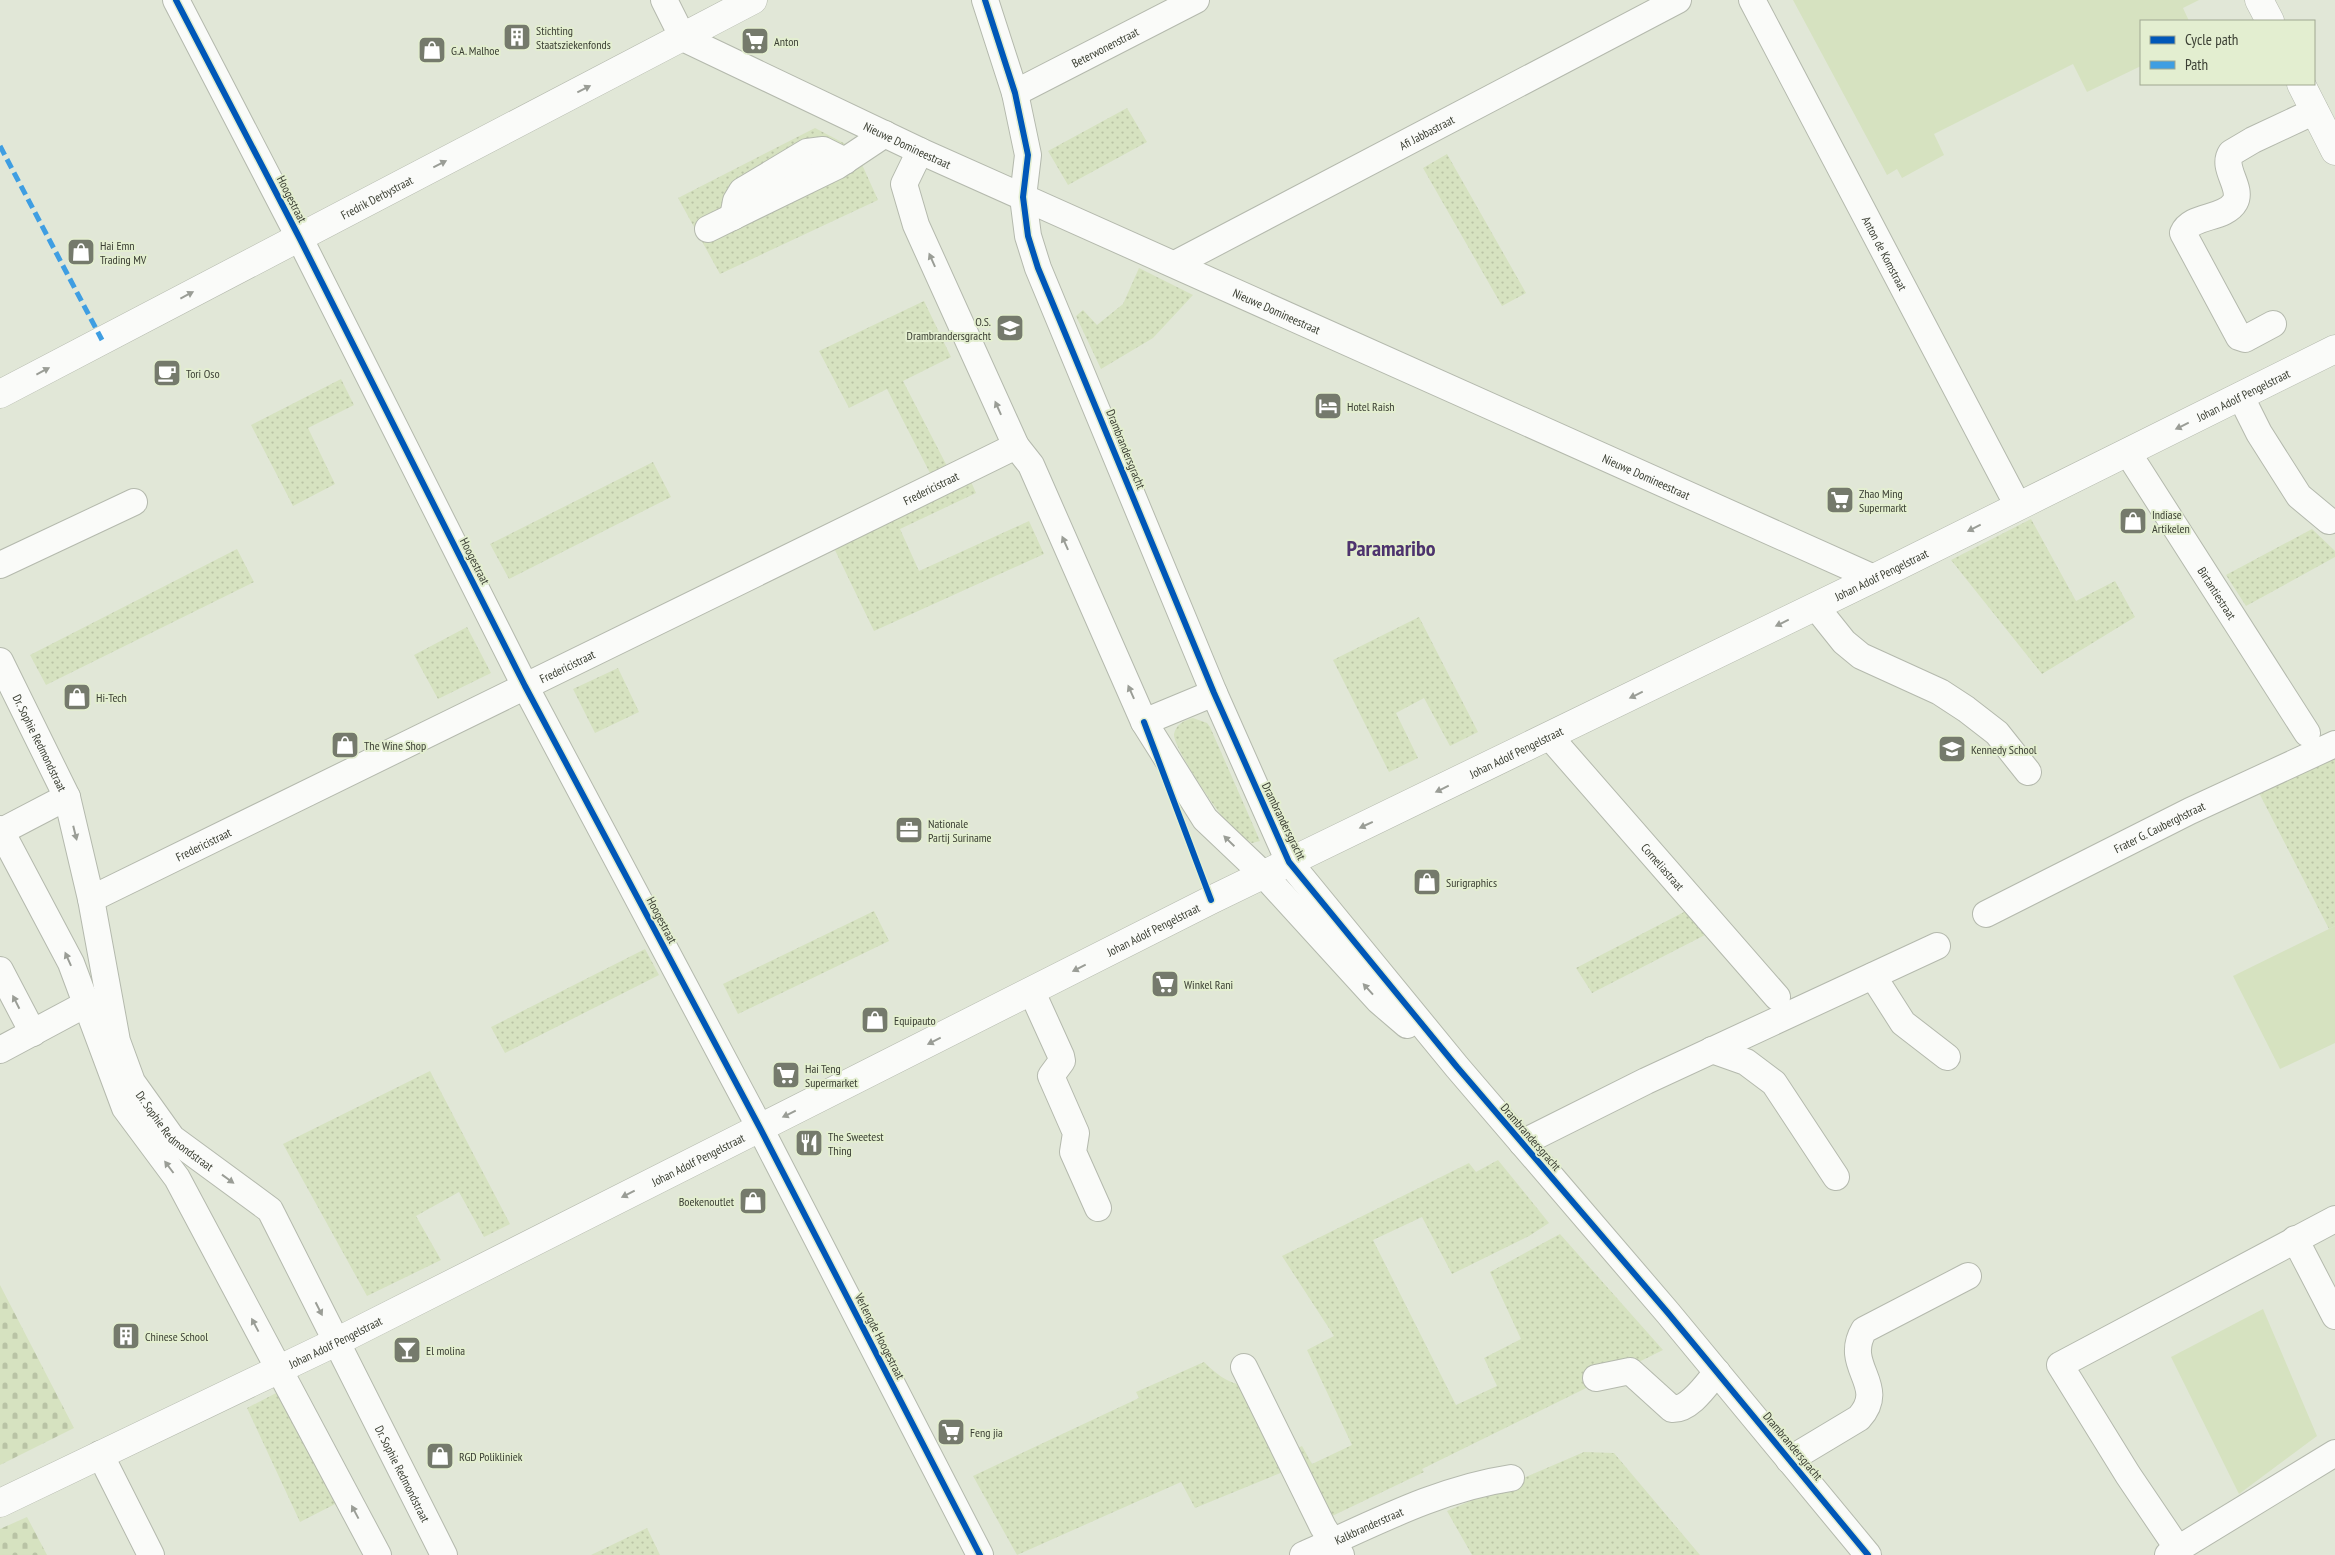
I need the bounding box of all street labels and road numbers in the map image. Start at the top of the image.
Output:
street label: Beterwonenstraat [1069,23,1142,70]
street label: Afi Jabbastraat [1396,111,1457,153]
street label: Nieuwe Domineestraat [861,118,954,172]
street label: Fredrik Derbystraat [338,172,416,222]
street label: Hoogestraat [274,173,310,226]
street label: Anton de Komstraat [1859,213,1911,294]
street label: Nieuwe Domineestraat [1231,285,1324,337]
street label: Johan Adolf Pengelstraat [2193,365,2293,425]
street label: Drambrandersgracht [1103,407,1149,492]
street label: Nieuwe Domineestraat [1600,450,1693,503]
street label: Fredericistraat [901,468,961,508]
street label: Hoogestraat [457,535,493,588]
street label: Johan Adolf Pengelstraat [1831,545,1931,604]
street label: Birtantiestraat [2195,564,2240,623]
street label: Fredericistraat [537,646,598,686]
street label: Dr. Sophie Redmondstraat [10,692,71,794]
street label: Johan Adolf Pengelstraat [1466,722,1566,781]
street label: Drambrandersgracht [1259,780,1310,863]
street label: Frater G. Cauberghstraat [2111,797,2208,856]
street label: Fredericistraat [173,824,234,864]
street label: Corneliastraat [1638,840,1688,894]
street label: Hoogestraat [644,894,681,946]
street label: Johan Adolf Pengelstraat [1103,899,1203,959]
street label: Dr. Sophie Redmondstraat [133,1088,217,1174]
street label: Drambrandersgracht [1498,1100,1565,1174]
street label: Johan Adolf Pengelstraat [648,1129,747,1189]
street label: Verlengde Hoogestraat [851,1290,908,1382]
street label: Johan Adolf Pengelstraat [285,1312,385,1372]
street label: Drambrandersgracht [1760,1409,1826,1484]
street label: Dr. Sophie Redmondstraat [372,1423,434,1525]
street label: Kalkbranderstraat [1332,1503,1406,1547]

